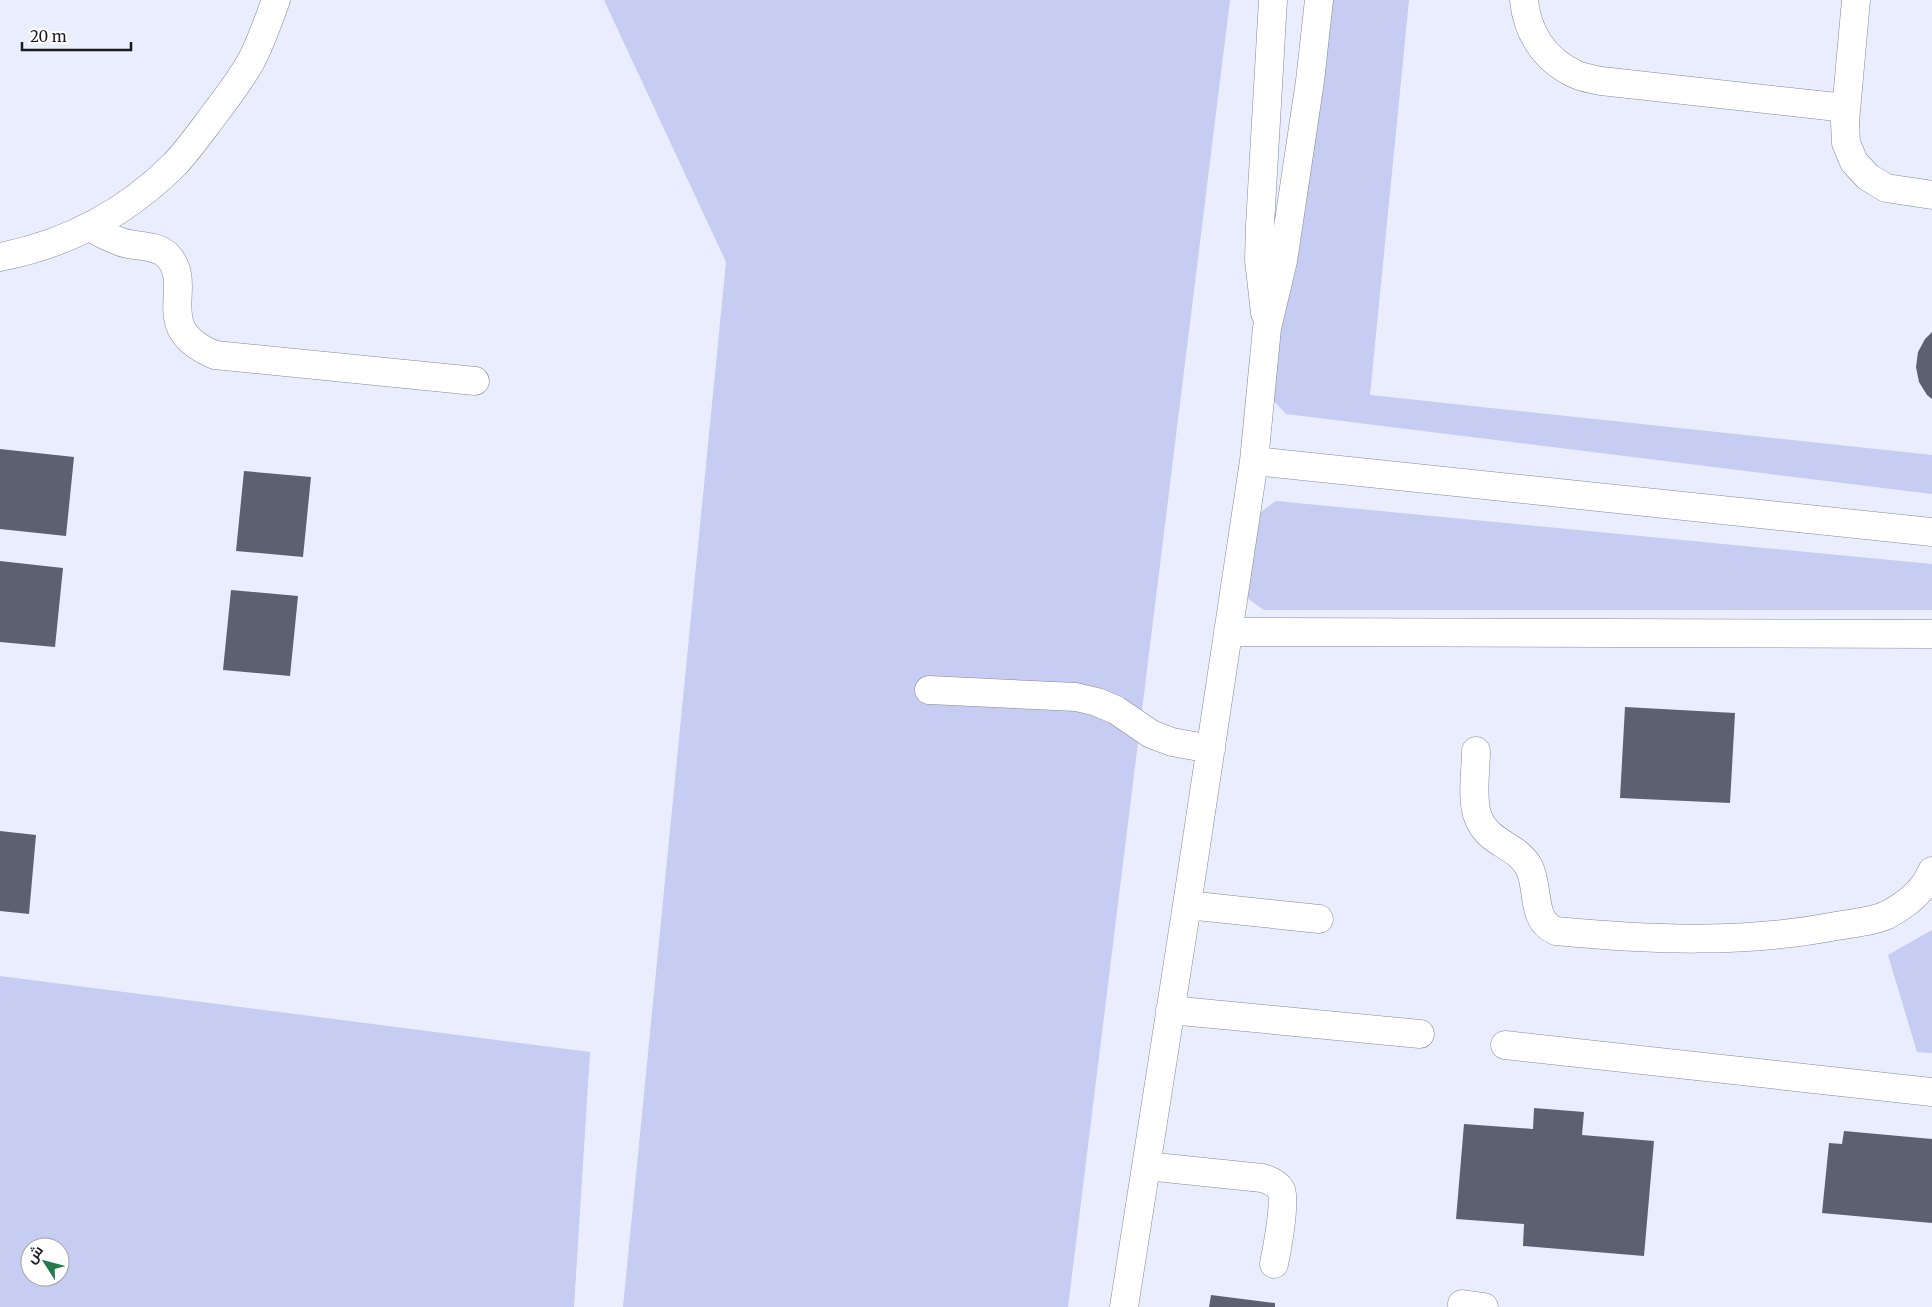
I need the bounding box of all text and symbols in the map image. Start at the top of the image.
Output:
scale bar [22,20,131,52]
text: 20 m [30,27,67,46]
north arrow [20,1237,70,1287]
text: ش [22,1242,47,1267]

